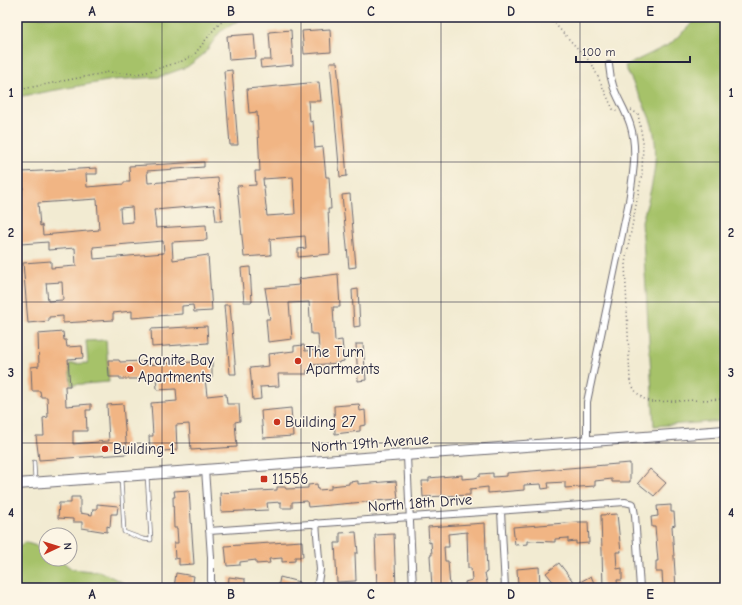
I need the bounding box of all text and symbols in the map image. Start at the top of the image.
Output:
text: A [88,4,96,19]
text: B [227,4,235,19]
text: C [367,4,375,19]
text: D [507,4,515,19]
text: E [646,4,654,19]
scale bar [576,38,690,64]
text: 100 m [582,45,615,59]
text: 1 [8,85,14,100]
text: 1 [728,85,734,100]
text: 2 [8,225,14,240]
text: 2 [728,225,734,240]
place label: The Turn Apartments [306,343,379,378]
place label: Granite Bay Apartments [138,351,214,386]
marker: The Turn Apartments [293,356,303,366]
marker: Granite Bay Apartments [125,364,135,374]
text: 3 [8,365,14,380]
text: 3 [728,365,734,380]
place label: Building 27 [285,413,356,431]
marker: Building 27 [272,417,282,427]
street label: North 19th Avenue [311,430,430,456]
place label: Building 1 [113,440,175,458]
marker: Building 1 [100,444,110,454]
place label: 11556 [272,470,308,488]
marker: 11556 [259,474,269,484]
street label: North 18th Drive [367,490,473,516]
text: 4 [8,505,14,520]
text: 4 [728,505,734,520]
north arrow [38,527,78,567]
text: N [61,542,74,550]
text: A [88,587,96,602]
text: B [227,587,235,602]
text: C [367,587,375,602]
text: D [507,587,515,602]
text: E [646,587,654,602]

